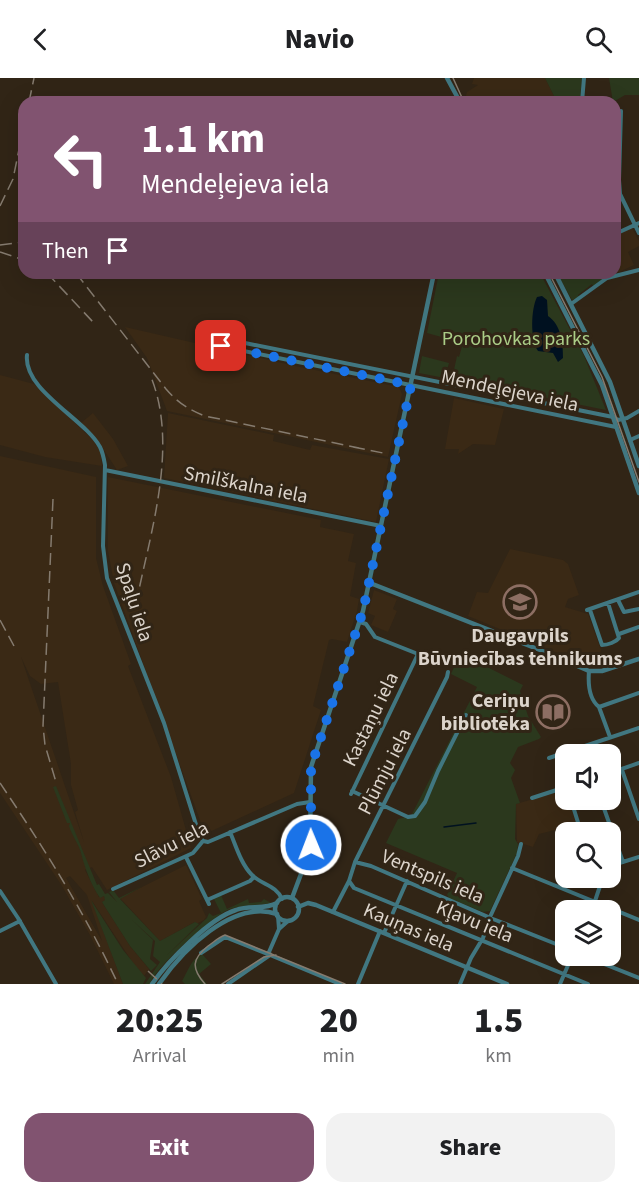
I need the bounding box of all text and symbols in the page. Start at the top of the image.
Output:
text: Navio [285,20,354,59]
icon: back [24,23,57,56]
icon: search [582,23,615,56]
text: 1.1 km [141,109,265,169]
icon: left [42,120,120,198]
text: Mendeļejeva iela [141,165,329,204]
icon: arrive [101,234,134,267]
text: Then [42,235,89,267]
pin [195,320,246,371]
park label: Porohovkas parks [442,325,590,353]
icon: arrive [204,329,237,362]
street label: Mendeļejeva iela [439,363,581,419]
street label: Smilškalna iela [181,459,310,511]
street label: Spaļu iela [108,559,160,645]
school or university icon: Daugavpils Būvniecības tehnikums [502,584,538,620]
place label: Daugavpils Būvniecības tehnikums [418,622,623,673]
street label: Kastaņu iela [336,668,406,771]
place label: Ceriņu bibliotēka [441,687,530,738]
library icon: Ceriņu bibliotēka [535,694,571,730]
street label: Plūmju iela [351,723,419,820]
map controls [555,744,621,966]
button: sound [555,744,621,810]
position arrow [279,813,343,877]
street label: Slāvu iela [129,814,213,876]
button: search [555,822,621,888]
street label: Ventspils iela [377,843,488,911]
street label: Kļavu iela [432,894,517,950]
street label: Kauņas iela [359,896,458,960]
button: layers [555,900,621,966]
text: 20:25 [116,995,204,1046]
text: 20 [320,995,358,1046]
text: 1.5 [474,995,523,1046]
text: Arrival [133,1042,187,1070]
text: min [323,1042,355,1070]
text: km [485,1042,512,1070]
button: Exit [24,1113,314,1182]
button: Share [326,1113,615,1182]

